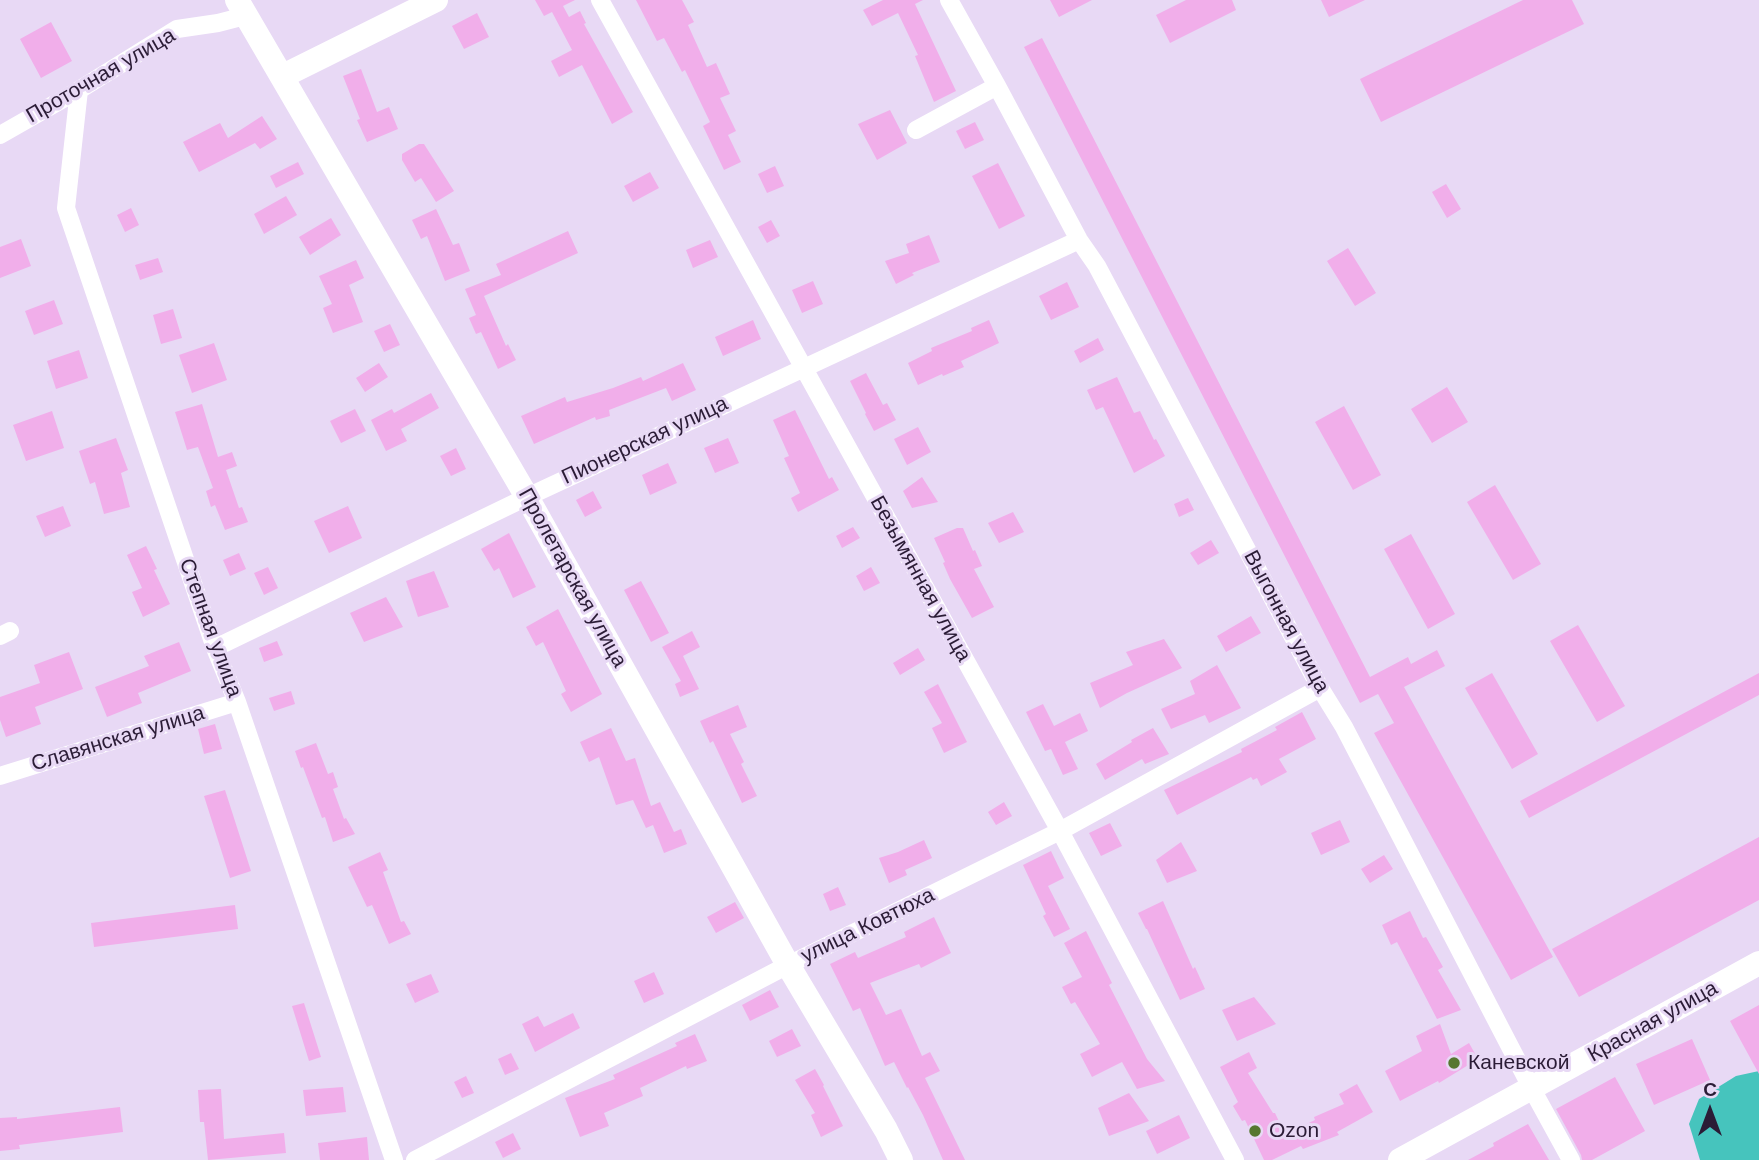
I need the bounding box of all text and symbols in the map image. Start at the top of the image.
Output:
street label: Проточная улица [22,23,180,129]
street label: Пионерская улица [558,391,732,491]
street label: Пролетарская улица [512,484,632,672]
street label: Безымянная улица [864,492,976,666]
street label: Выгонная улица [1238,546,1334,698]
street label: Степная улица [173,555,247,701]
street label: Славянская улица [28,701,208,777]
street label: улица Ковтюха [797,883,939,969]
street label: Красная улица [1584,976,1722,1068]
place label: Каневской [1468,1050,1569,1076]
marker: Каневской [1446,1055,1462,1071]
north arrow [1675,1076,1745,1146]
text: С [1703,1079,1717,1100]
place label: Ozon [1269,1118,1319,1144]
marker: Ozon [1247,1123,1263,1139]

